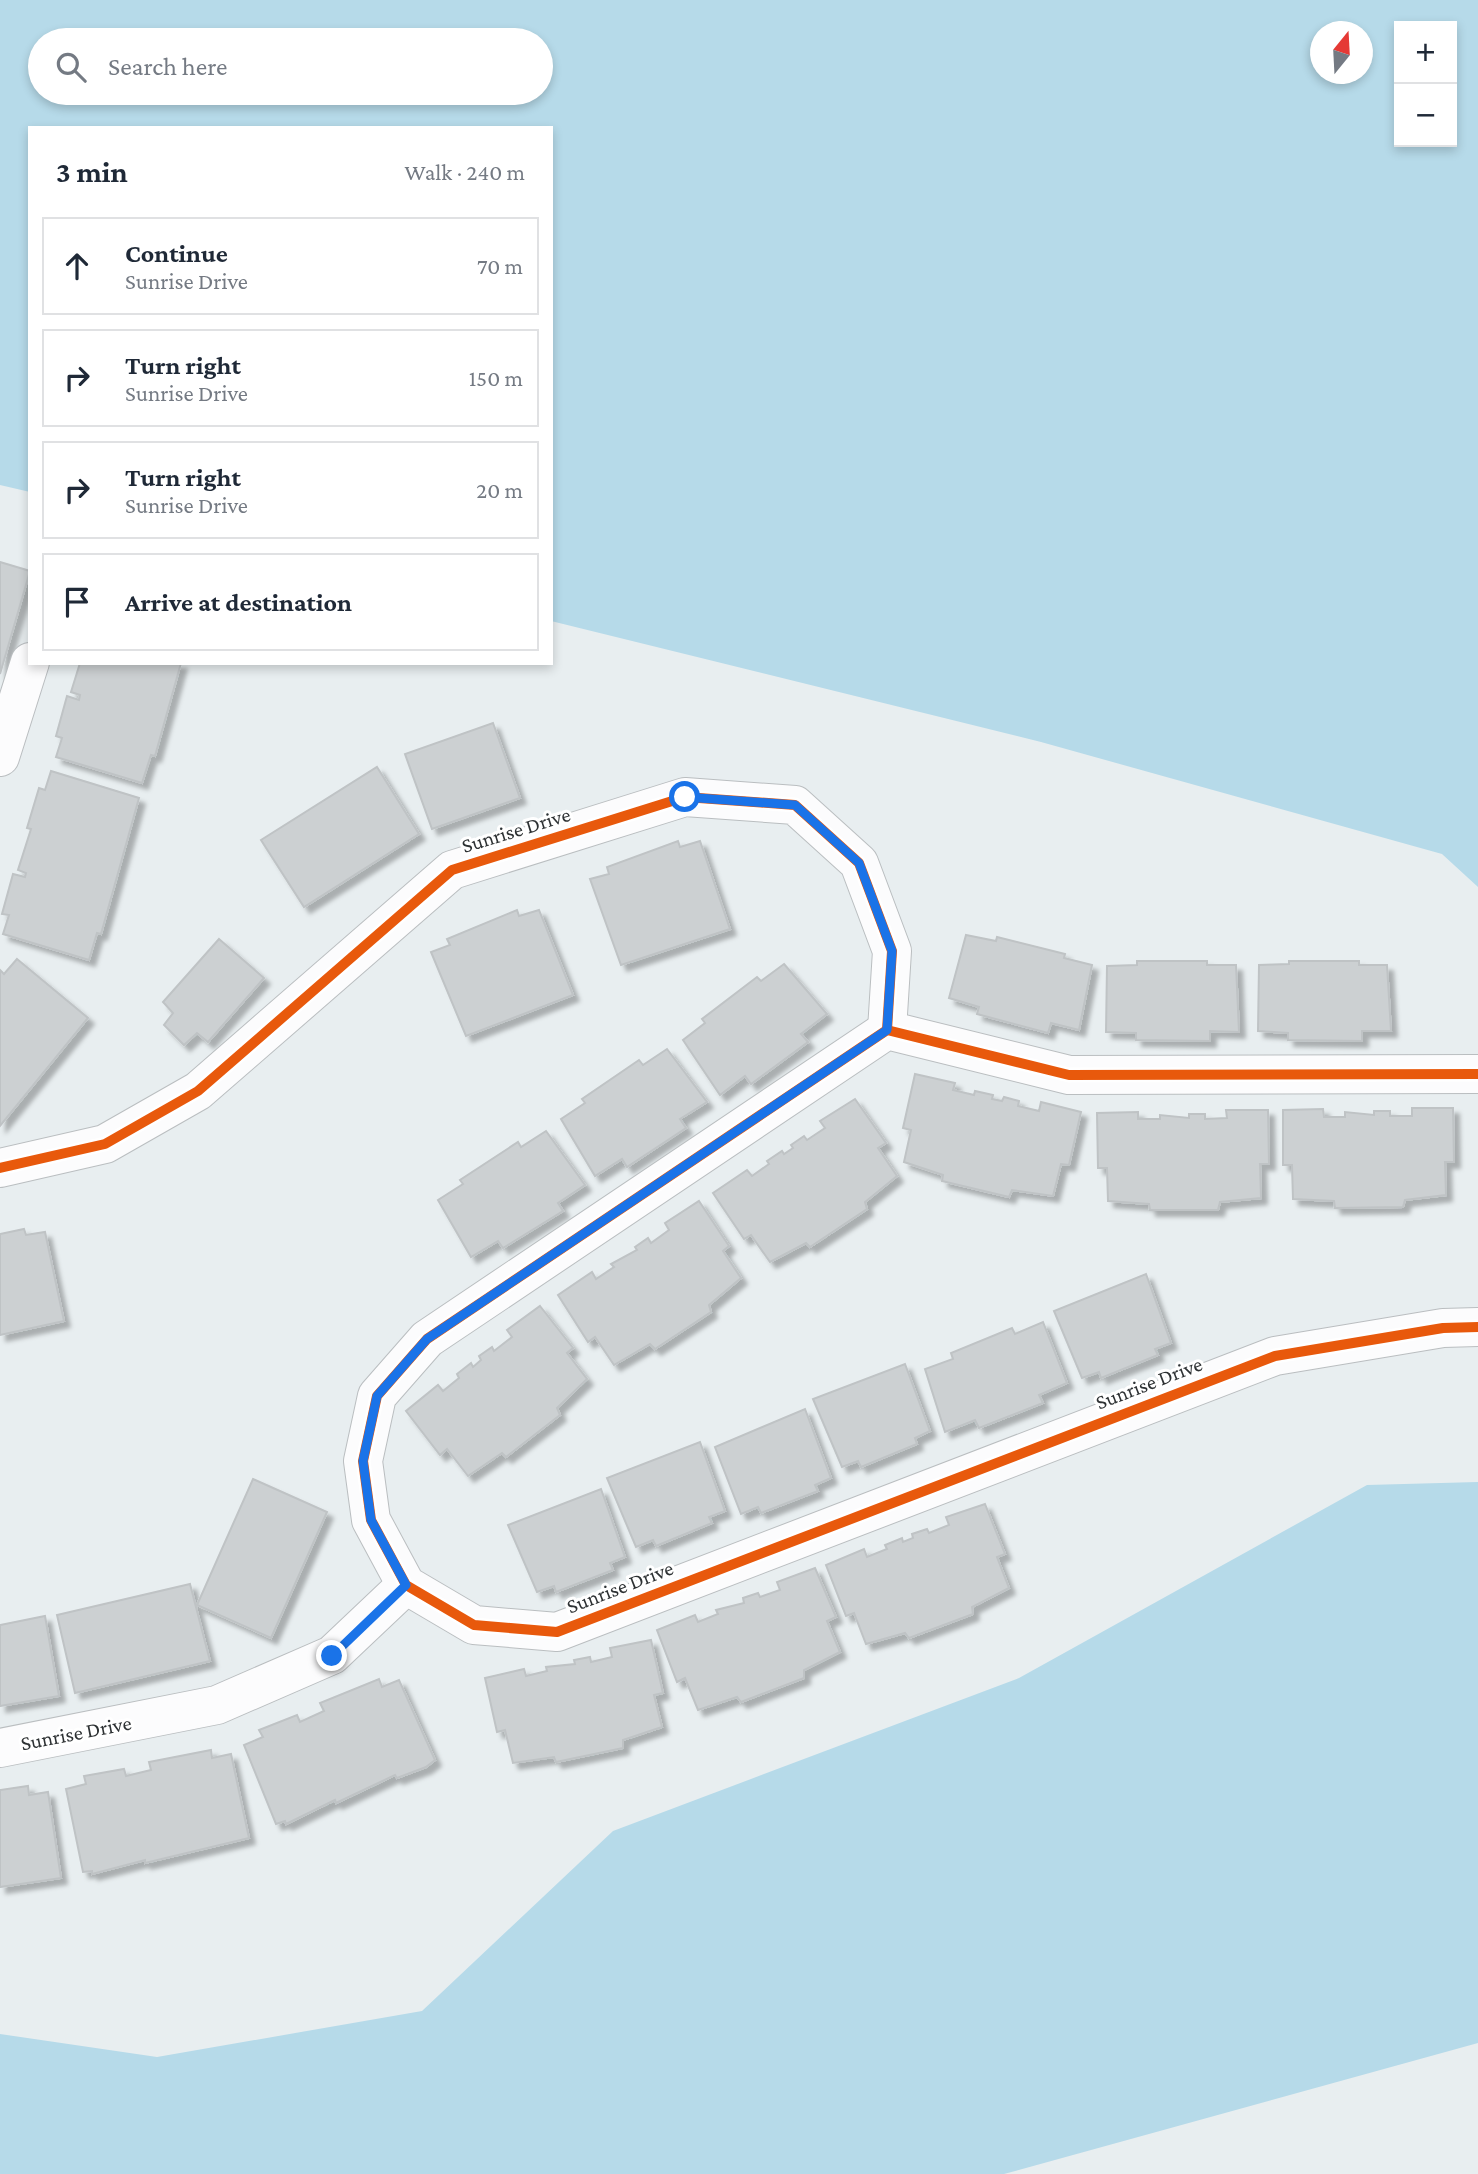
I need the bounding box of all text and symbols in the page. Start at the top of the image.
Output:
north arrow [1310,21,1373,84]
map controls [1394,21,1457,147]
button: + [1394,21,1457,84]
search box [28,28,553,105]
icon: search [52,48,90,86]
text: Search here [108,52,227,81]
button: − [1394,84,1457,147]
text: 3 min [56,155,128,188]
text: Walk · 240 m [405,159,525,185]
text: Continue [125,239,228,268]
icon: ahead [58,247,96,285]
text: 70 m [477,253,523,279]
text: Sunrise Drive [125,268,248,294]
text: Turn right [125,351,241,380]
icon: right [58,359,96,397]
text: 150 m [469,365,523,391]
text: Sunrise Drive [125,380,248,406]
text: Turn right [125,463,241,492]
icon: right [58,471,96,509]
text: 20 m [476,477,523,503]
text: Sunrise Drive [125,492,248,518]
icon: arrive [58,583,96,621]
text: Arrive at destination [125,588,352,617]
route start [669,781,700,812]
street label: Sunrise Drive [459,802,573,858]
street label: Sunrise Drive [1092,1352,1206,1414]
street label: Sunrise Drive [563,1556,677,1618]
route end [316,1640,347,1671]
street label: Sunrise Drive [19,1711,133,1755]

